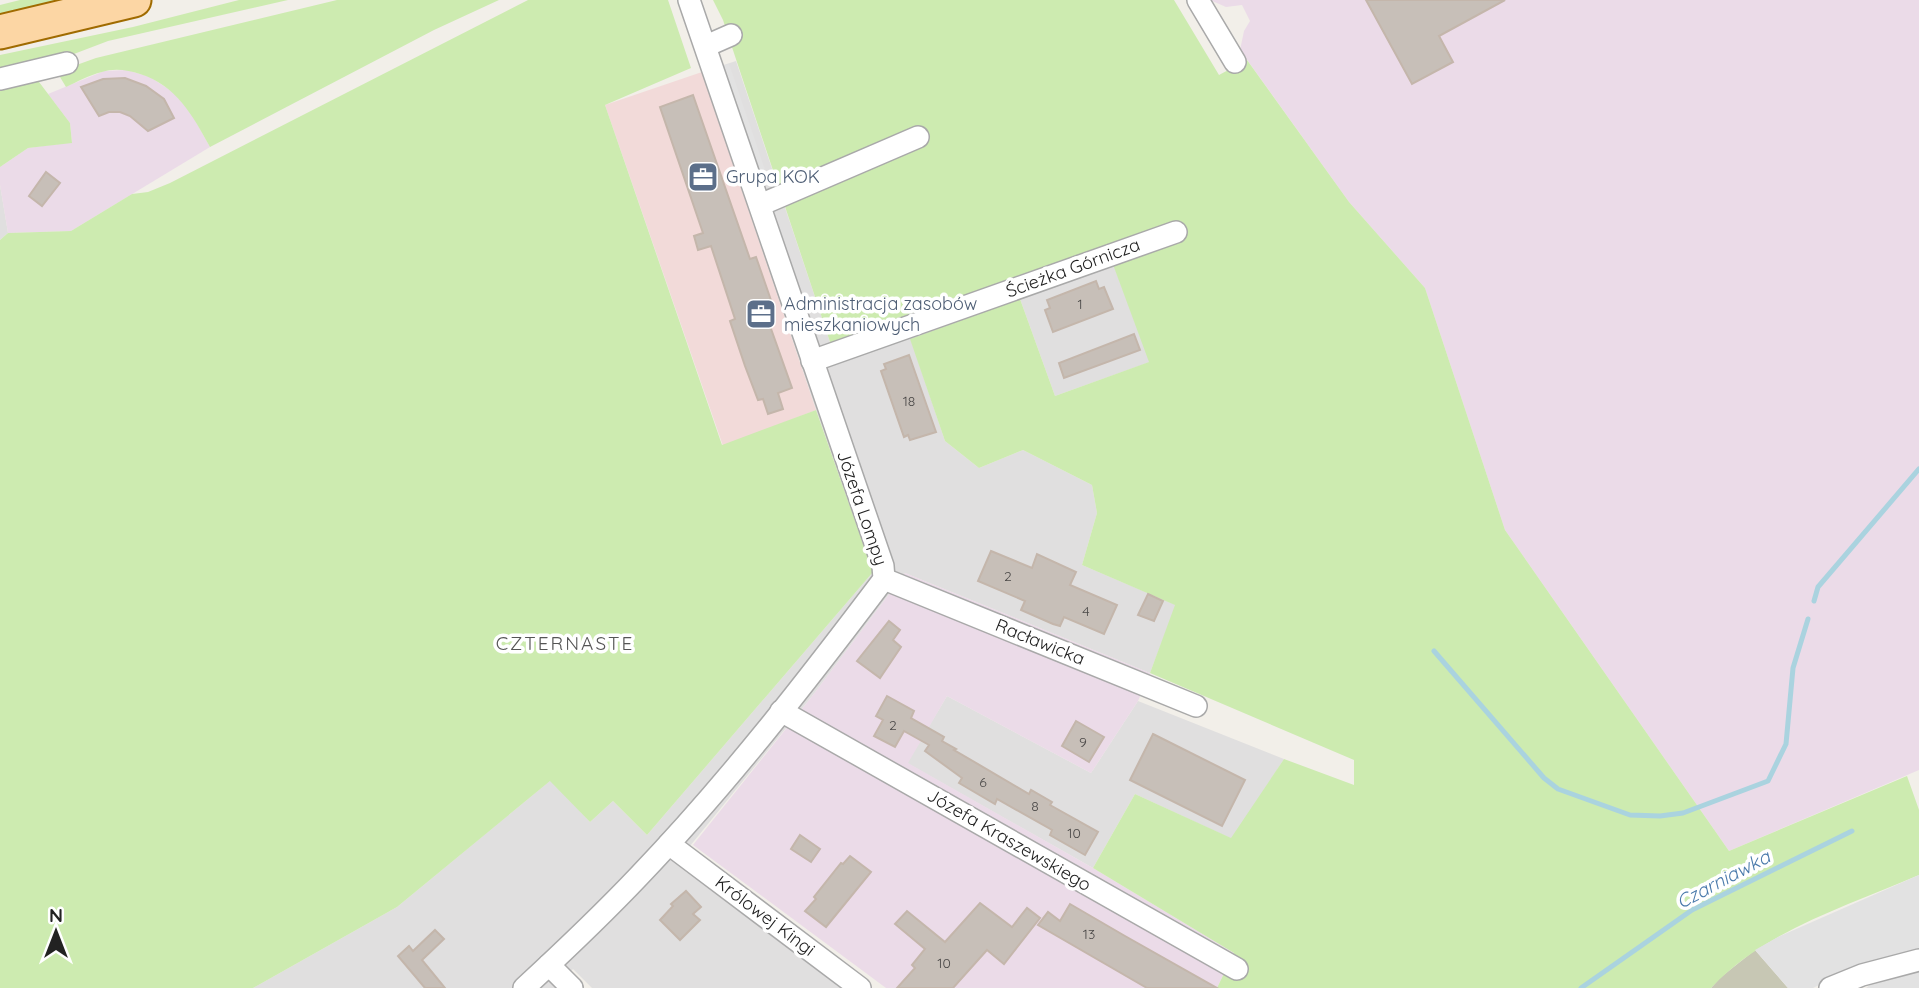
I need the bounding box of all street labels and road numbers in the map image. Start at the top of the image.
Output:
street label: Ścieżka Górnicza [1003,233,1143,302]
street label: Józefa Lompy [832,447,893,568]
street label: Racławicka [992,613,1088,670]
street label: Józefa Kraszewskiego [923,783,1095,896]
street label: Królowej Kingi [711,870,820,961]

